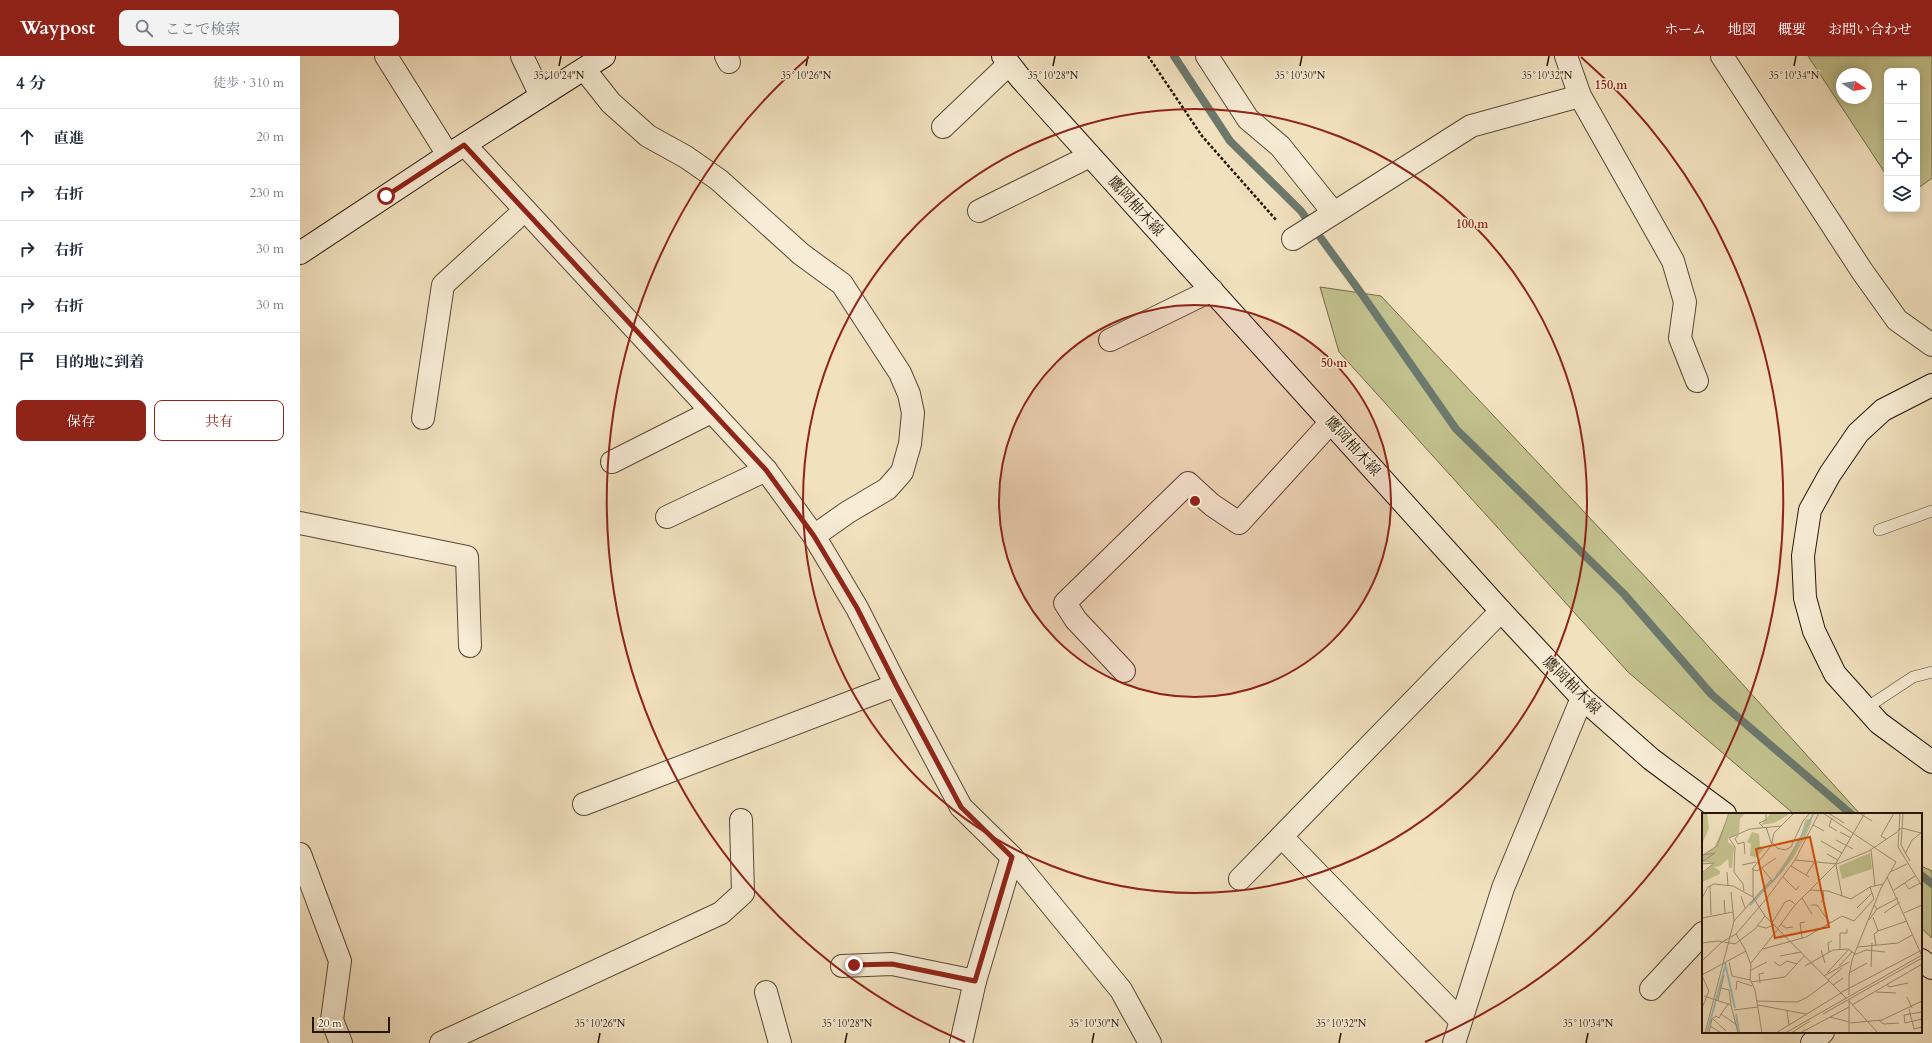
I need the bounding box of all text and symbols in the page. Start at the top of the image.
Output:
search box [119,10,399,46]
text: Waypost [20,15,95,41]
icon: search [133,17,155,39]
text: ここで検索 [165,19,240,39]
text: ホーム [1664,20,1706,39]
text: 地図 [1728,20,1756,39]
text: 概要 [1778,20,1806,39]
text: お問い合わせ [1828,20,1912,39]
north arrow [1836,68,1872,104]
map controls [1884,68,1920,212]
button: + [1884,68,1920,104]
text: 35°10'24"N [534,69,585,83]
text: 35°10'26"N [781,69,832,83]
text: 35°10'28"N [1028,69,1079,83]
text: 35°10'30"N [1275,69,1326,83]
text: 35°10'32"N [1522,69,1573,83]
text: 35°10'34"N [1769,69,1820,83]
text: 4 分 [16,72,46,95]
text: 徒歩 · 310 m [213,74,284,92]
text: 150 m [1595,77,1628,93]
button: − [1884,104,1920,140]
icon: ahead [16,126,38,148]
text: 直進 [54,128,84,148]
text: 20 m [256,128,284,146]
button: locate [1884,140,1920,176]
street label: 鷹岡柚木線 [1103,171,1169,241]
button: layers [1884,176,1920,212]
icon: right [16,182,38,204]
text: 右折 [54,184,84,204]
text: 230 m [250,184,284,202]
route start [377,187,395,205]
text: 100 m [1456,216,1489,232]
icon: right [16,238,38,260]
text: 右折 [54,240,84,260]
text: 30 m [256,240,284,258]
icon: right [16,294,38,316]
text: 右折 [54,296,84,316]
text: 30 m [256,296,284,314]
icon: arrive [16,350,38,372]
text: 目的地に到着 [54,352,144,372]
text: 50 m [1321,355,1348,371]
button: 保存 [16,400,146,441]
button: 共有 [154,400,284,441]
street label: 鷹岡柚木線 [1320,411,1386,481]
centre of rings [1188,494,1202,508]
street label: 鷹岡柚木線 [1538,651,1606,719]
inset map [1702,813,1922,1033]
route end [845,956,863,974]
scale bar [312,1015,390,1034]
text: 20 m [318,1016,342,1031]
text: 35°10'26"N [575,1017,626,1031]
text: 35°10'28"N [822,1017,873,1031]
text: 35°10'30"N [1069,1017,1120,1031]
text: 35°10'32"N [1316,1017,1367,1031]
text: 35°10'34"N [1563,1017,1614,1031]

